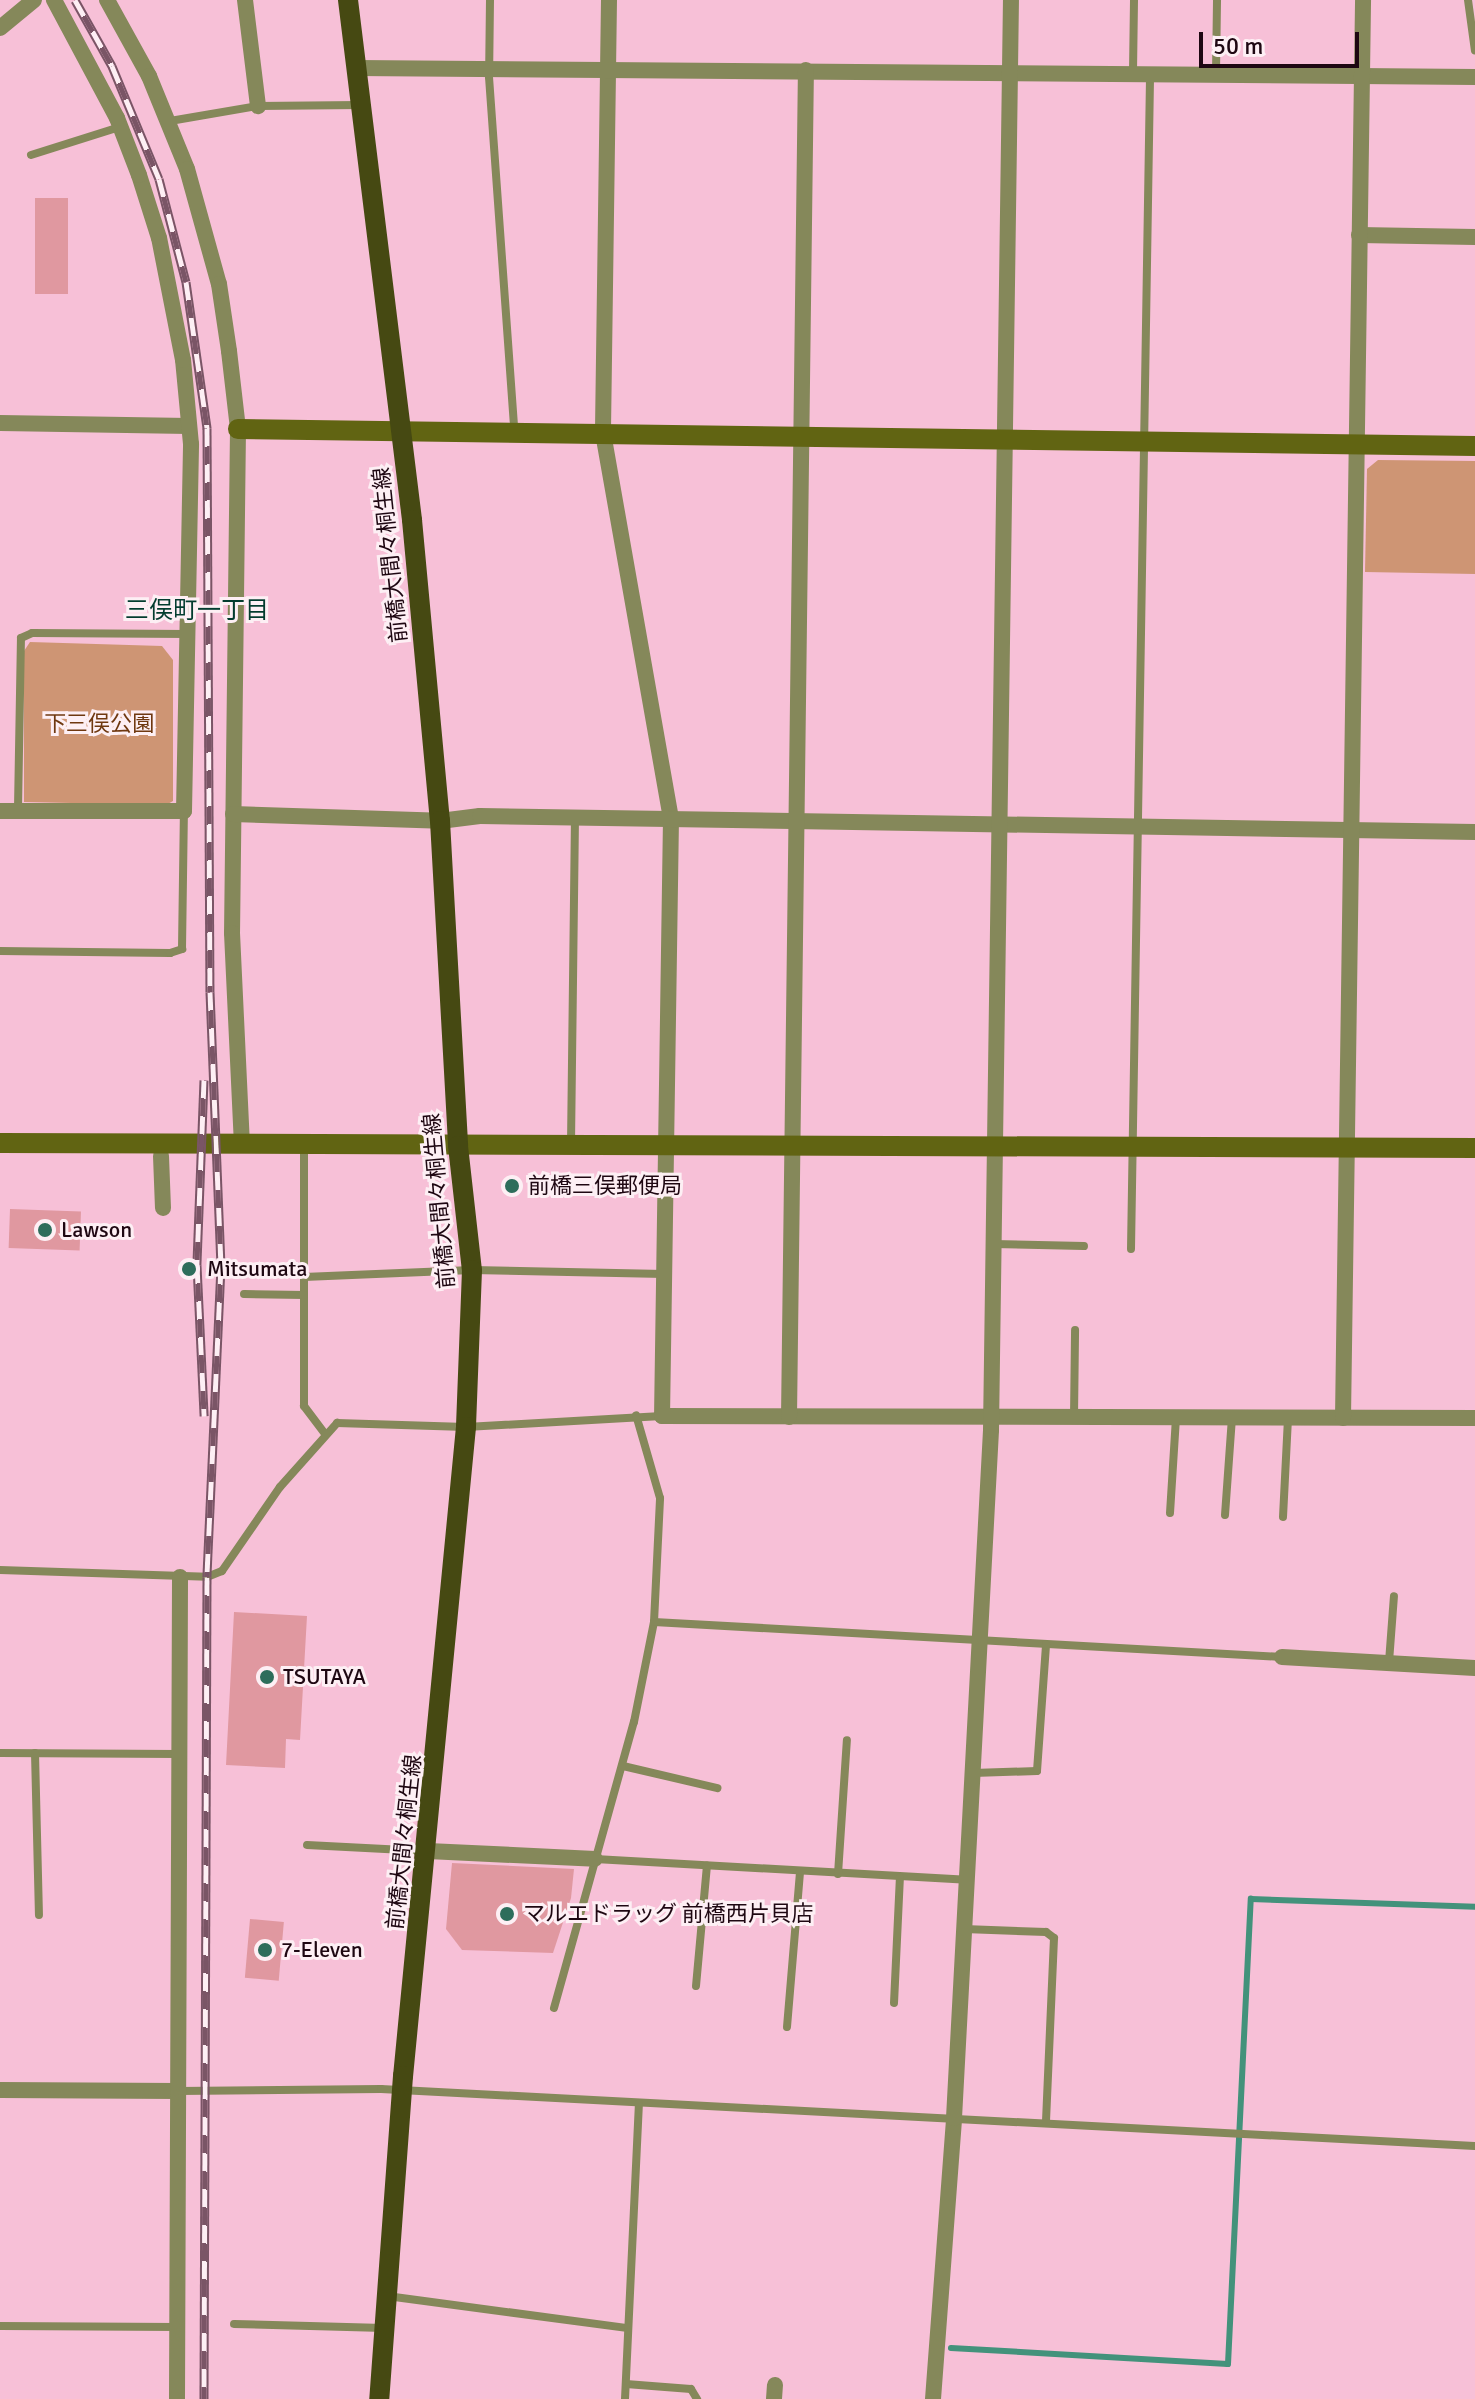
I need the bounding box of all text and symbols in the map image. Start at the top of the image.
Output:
scale bar [1203,16,1363,66]
text: 50 m [1213,31,1263,61]
street label: 前橋大間々桐生線 [368,466,412,644]
district label: 三俣町一丁目 [125,597,269,625]
park label: 下三俣公園 [44,711,154,737]
street label: 前橋大間々桐生線 [418,1112,460,1290]
place label: 前橋三俣郵便局 [528,1173,682,1199]
marker: 前橋三俣郵便局 [503,1177,521,1195]
place label: Lawson [61,1217,132,1243]
marker: Lawson [36,1221,54,1239]
place label: Mitsumata [207,1256,307,1282]
marker: Mitsumata [178,1258,200,1280]
place label: TSUTAYA [283,1664,366,1690]
marker: TSUTAYA [258,1668,276,1686]
street label: 前橋大間々桐生線 [382,1753,426,1931]
place label: マルエドラッグ 前橋西片貝店 [523,1901,814,1927]
marker: マルエドラッグ 前橋西片貝店 [498,1905,516,1923]
place label: 7-Eleven [281,1937,363,1963]
marker: 7-Eleven [256,1941,274,1959]

